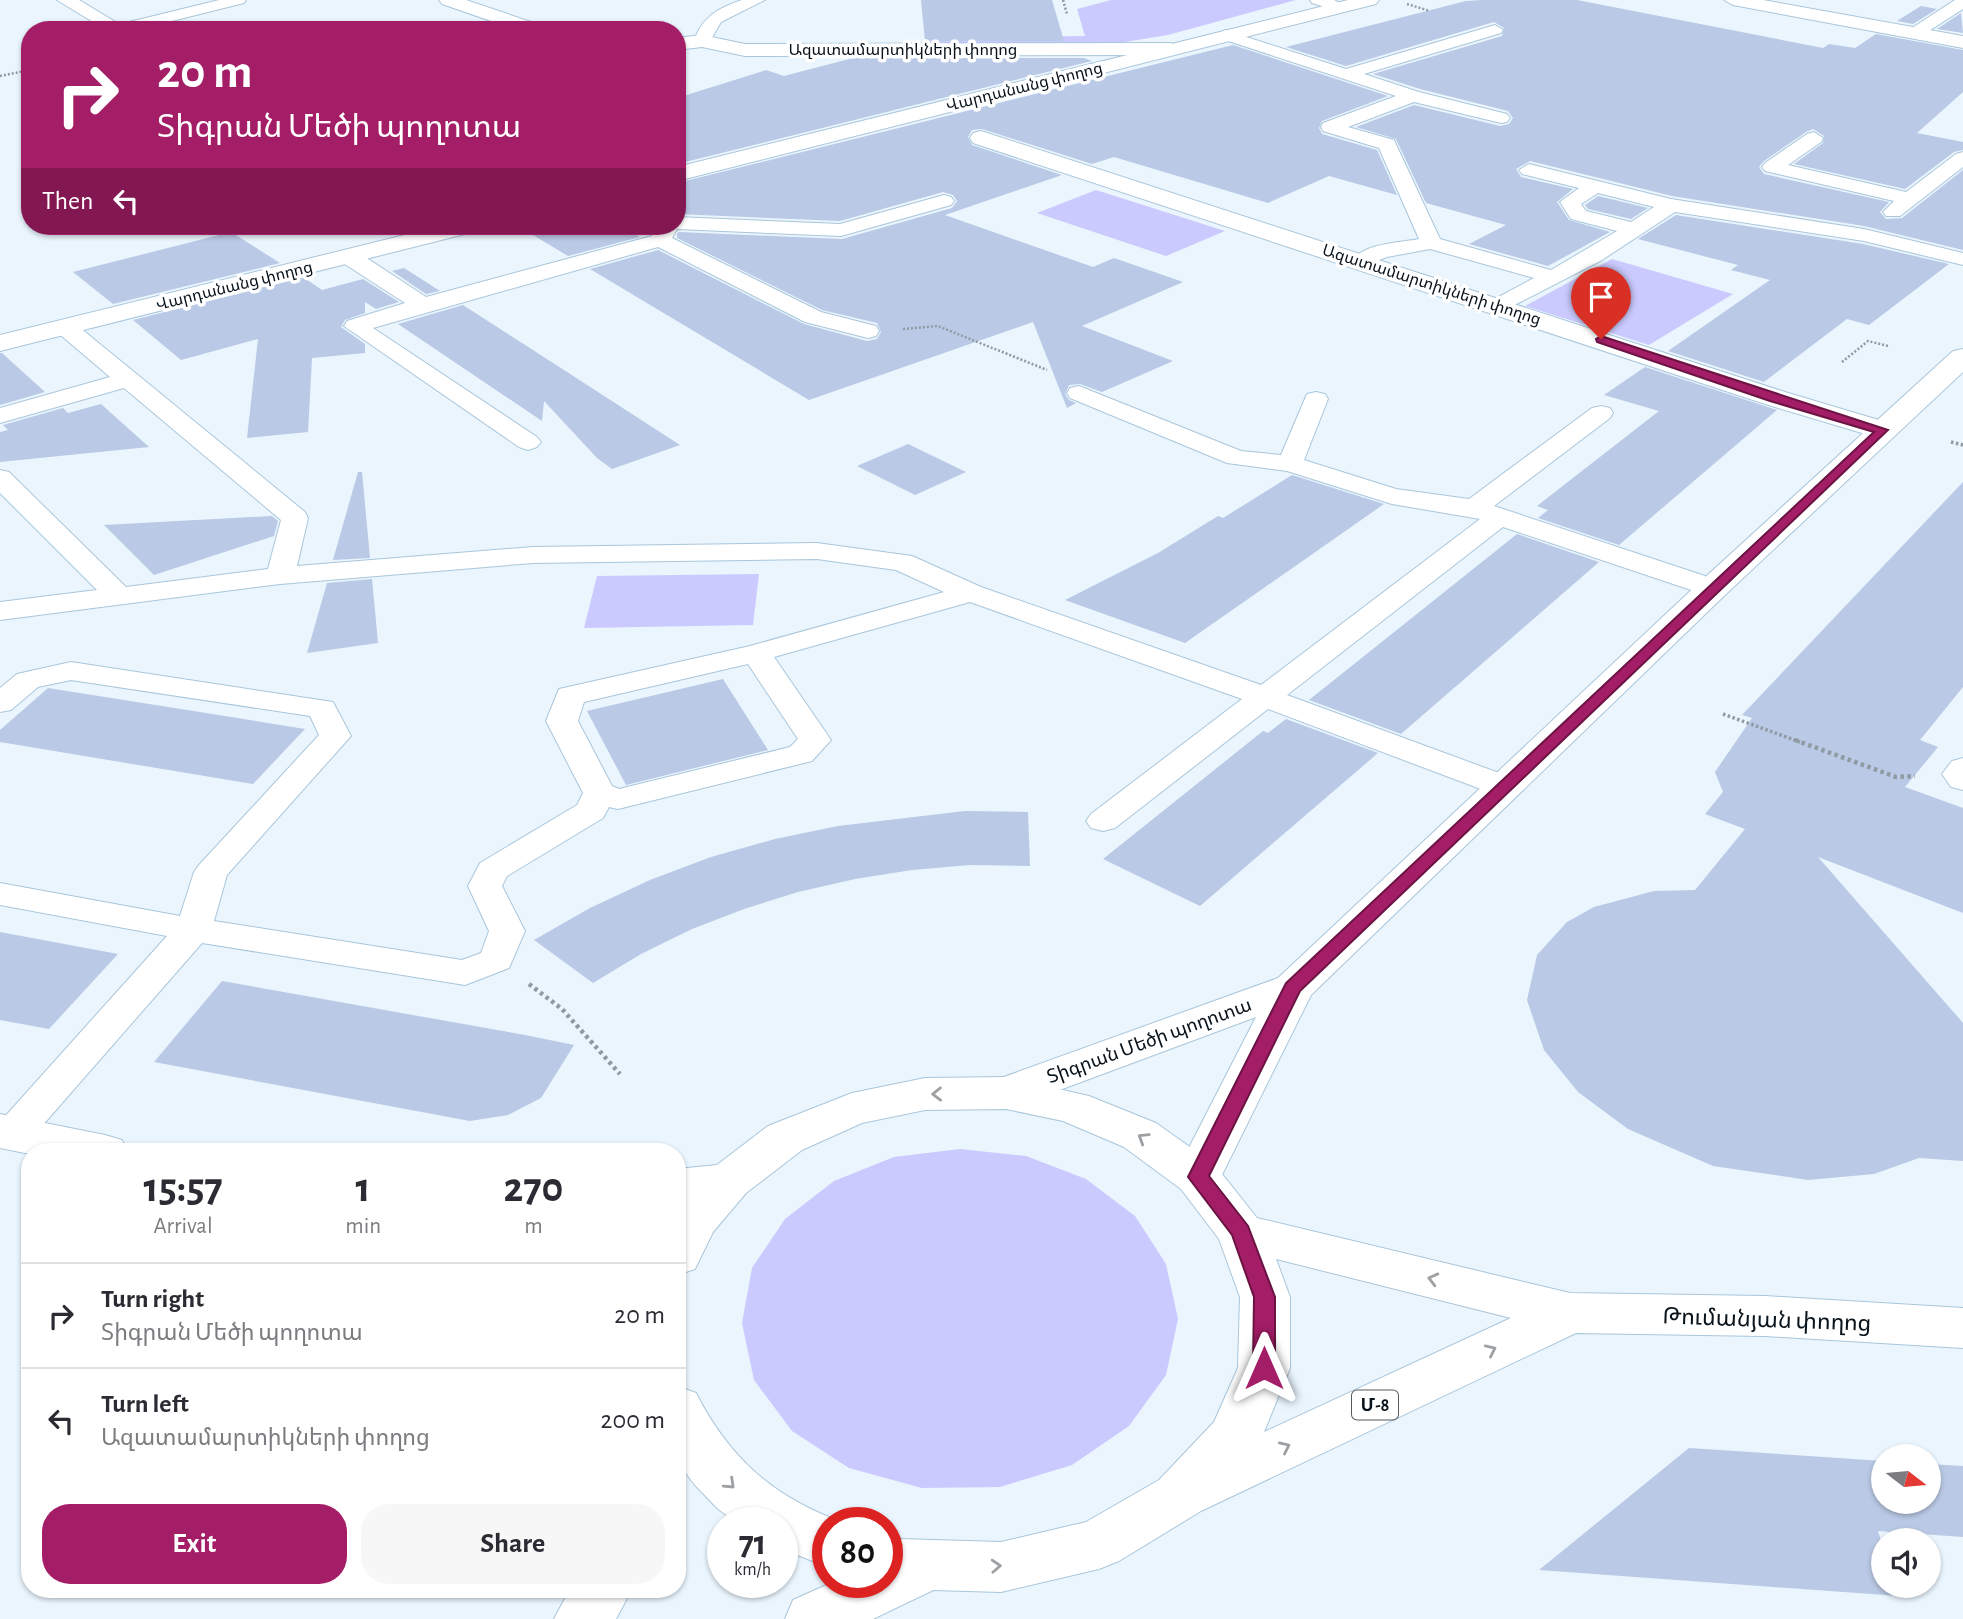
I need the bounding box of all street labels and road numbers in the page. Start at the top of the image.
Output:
street label: Ազատամարտիկների փողոց [789,42,1017,59]
street label: Վարդանանց փողոց [944,60,1104,115]
street label: Ազատամարտիկների փողոց [1320,242,1543,329]
street label: Վարդանանց փողոց [154,259,314,314]
street label: Տիգրան Մեծի պողոտա [1044,995,1255,1088]
street label: Թումանյան փողոց [1662,1304,1872,1337]
road number: Մ-8 [1352,1390,1398,1420]

